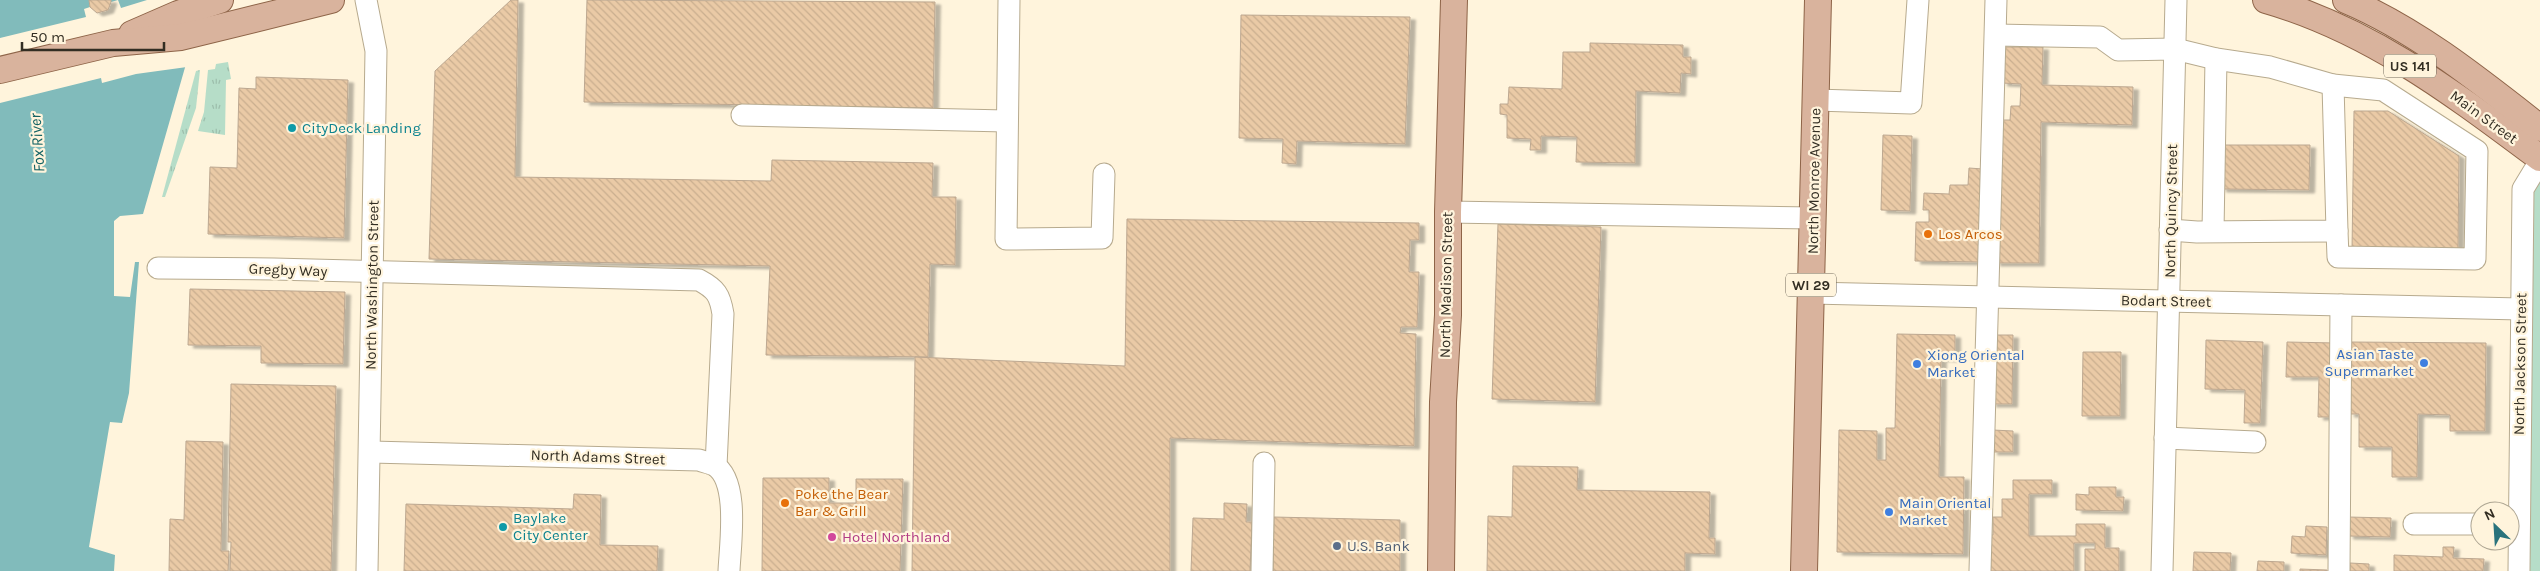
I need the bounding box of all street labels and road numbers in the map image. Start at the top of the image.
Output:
road number: US 141 [2384,54,2436,78]
street label: Main Street [2447,86,2522,148]
street label: North Monroe Avenue [1804,108,1824,254]
street label: North Quincy Street [2161,144,2181,278]
street label: North Washington Street [362,200,382,370]
street label: North Madison Street [1436,211,1456,358]
street label: Gregby Way [248,260,328,280]
road number: WI 29 [1786,274,1836,296]
street label: Bodart Street [2121,291,2212,311]
street label: North Jackson Street [2510,292,2530,435]
street label: North Adams Street [530,446,666,468]

